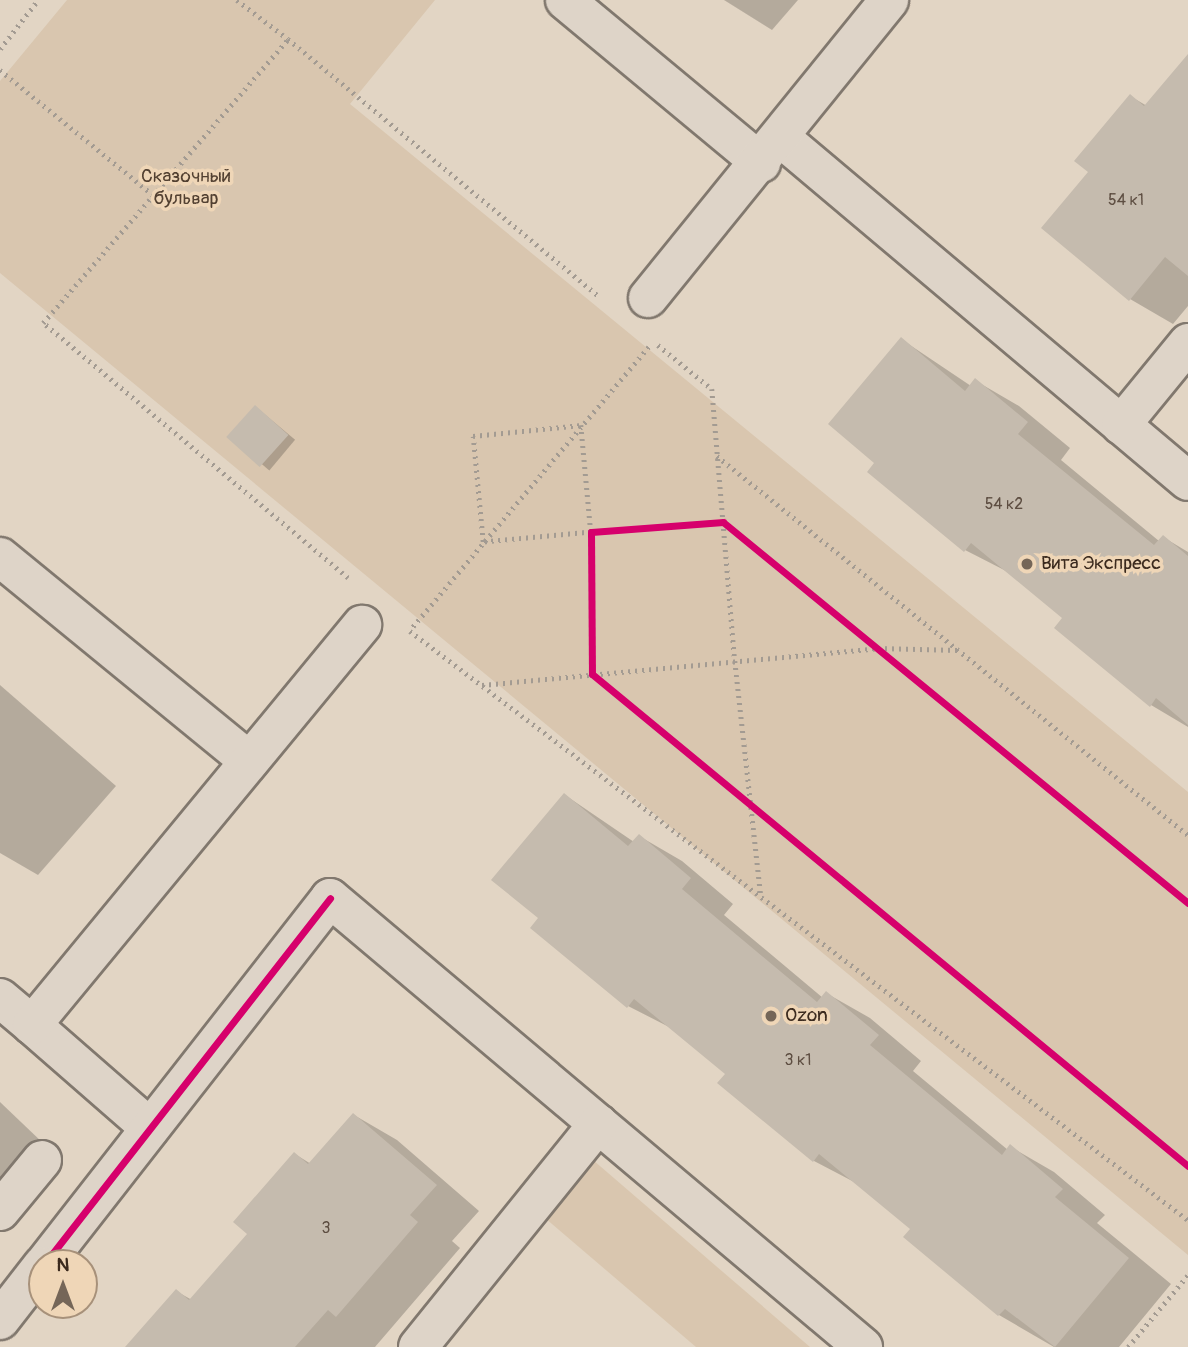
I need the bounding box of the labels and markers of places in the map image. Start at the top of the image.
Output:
place label: Вита Экспресс [1041,553,1161,575]
marker: Вита Экспресс [1019,556,1035,572]
place label: Ozon [785,1005,828,1027]
marker: Ozon [763,1008,779,1024]

